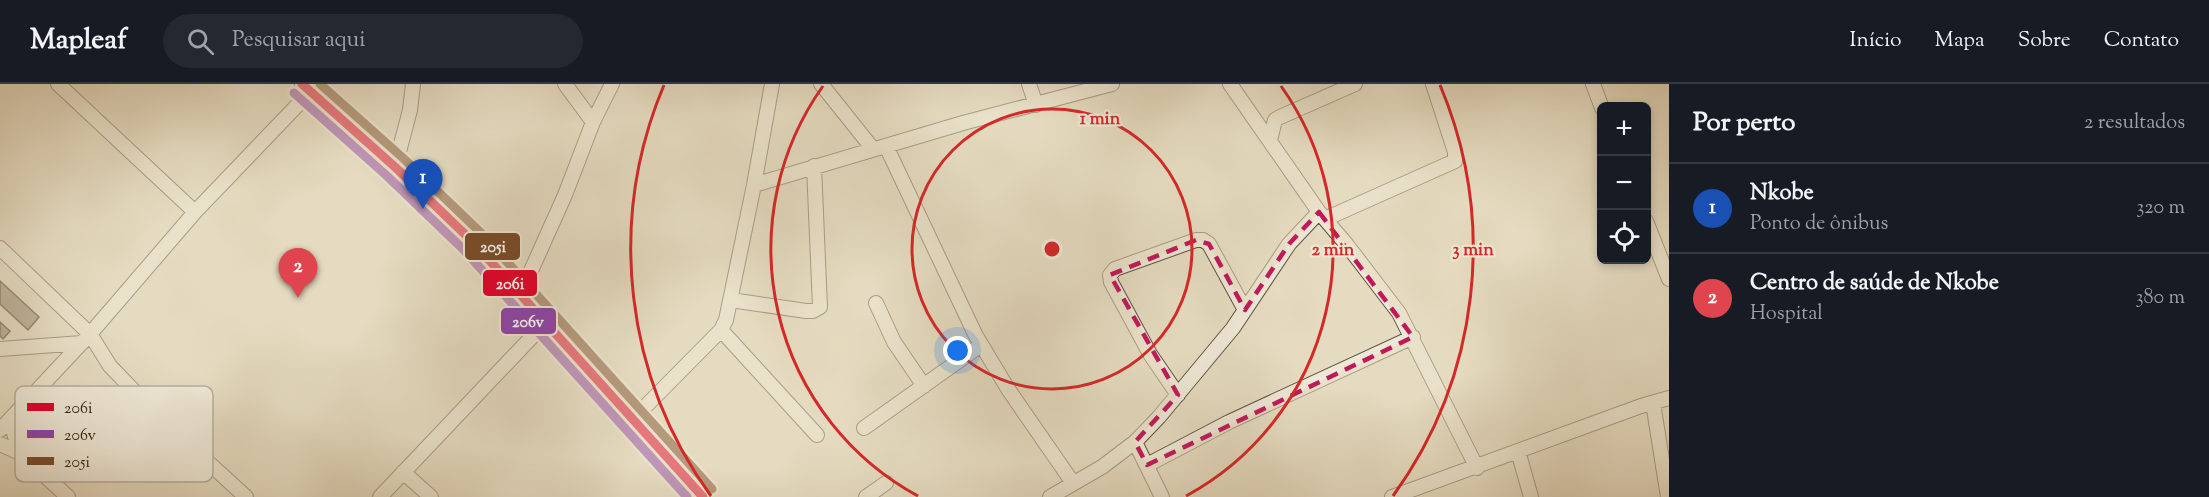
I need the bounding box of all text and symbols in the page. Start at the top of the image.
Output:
search box [163,14,583,68]
text: Mapleaf [30,21,127,61]
icon: search [184,25,217,58]
text: Pesquisar aqui [232,25,366,57]
text: Início [1850,26,1902,56]
text: Mapa [1935,26,1985,56]
text: Sobre [2018,26,2071,56]
text: Contato [2104,26,2179,56]
map controls [1597,102,1651,264]
button: + [1597,102,1651,156]
text: Por perto [1693,105,1795,142]
text: 1 min [1080,107,1121,133]
text: 2 resultados [2084,109,2185,138]
button: − [1597,156,1651,210]
pin: 1 [404,160,442,209]
text: Nkobe [1750,178,1814,210]
text: 1 [1709,194,1716,223]
text: 320 m [2136,194,2185,223]
button: locate [1597,210,1651,264]
text: Ponto de ônibus [1750,210,1888,239]
line badge: 205i [464,232,521,261]
text: 205i [480,237,506,260]
text: 2 min [1312,238,1355,264]
text: 3 min [1452,238,1494,264]
centre of rings [1042,239,1062,259]
pin: 2 [278,248,318,298]
text: Centro de saúde de Nkobe [1750,268,1999,300]
line badge: 206i [482,269,538,297]
text: 206i [496,274,525,297]
text: 2 [1708,284,1717,313]
text: 380 m [2136,284,2185,313]
text: Hospital [1750,300,1823,329]
line badge: 206v [500,307,557,335]
text: 206v [512,312,545,335]
your location [943,336,972,365]
legend [15,386,213,482]
text: 206i [64,398,93,421]
text: 206v [64,425,97,448]
text: 205i [64,452,90,475]

